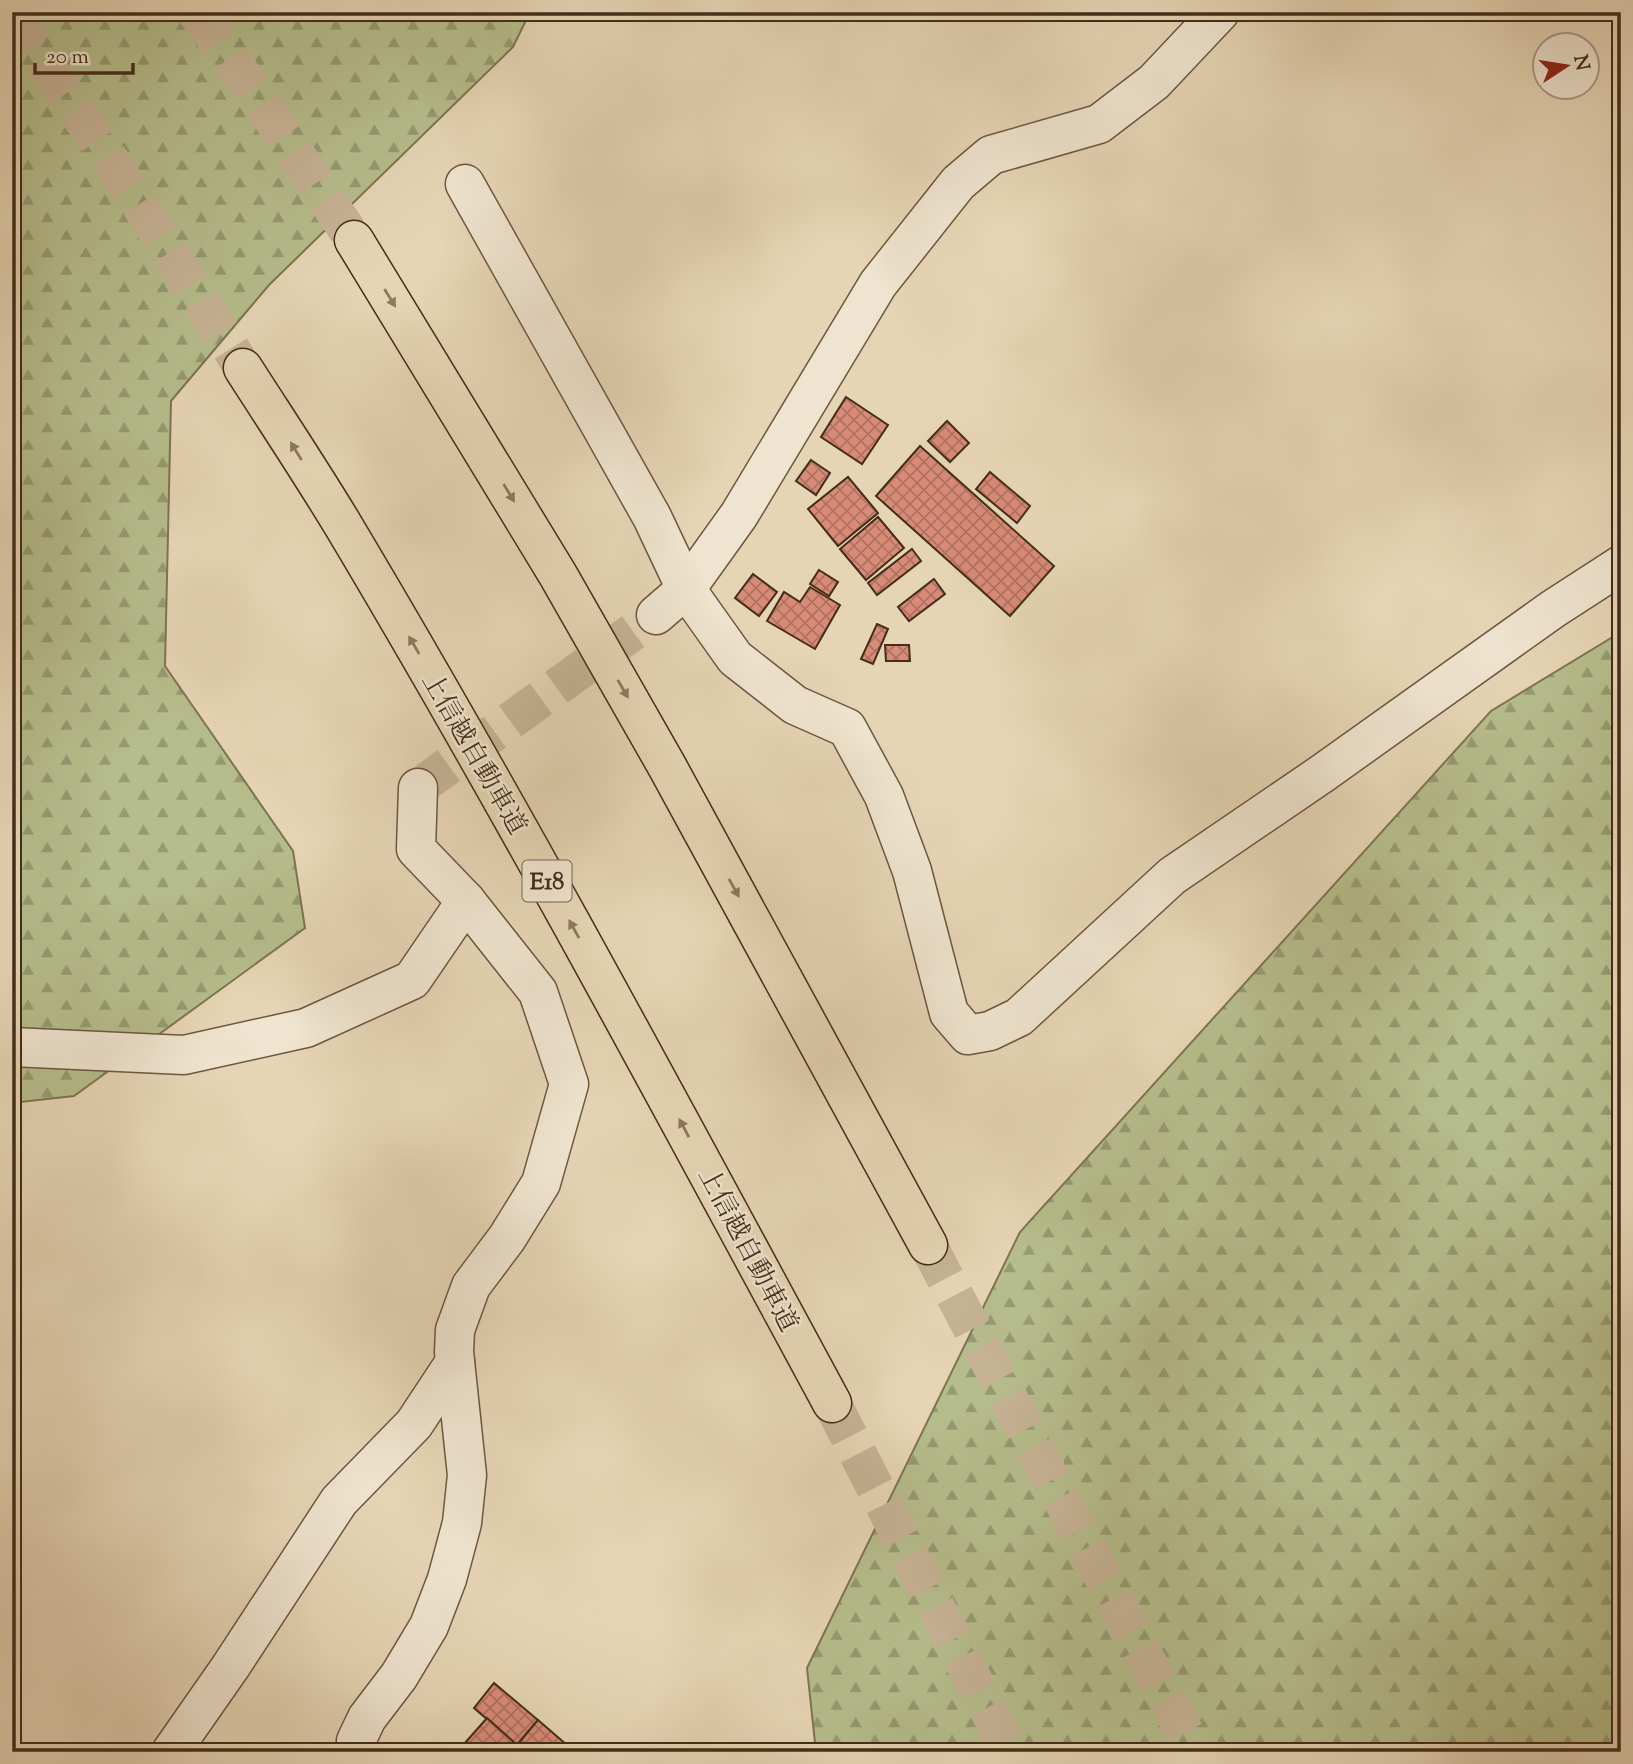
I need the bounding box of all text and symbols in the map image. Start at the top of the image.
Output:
scale bar [35,32,133,76]
north arrow [1532,32,1602,102]
text: 20 m [46,43,89,73]
text: N [1565,53,1595,73]
one-way arrow [384,289,397,308]
one-way arrow [289,441,302,460]
one-way arrow [502,483,515,502]
one-way arrow [407,636,420,655]
street label: 上信越自動車道 [411,666,534,842]
one-way arrow [617,679,629,699]
road number: E18 [522,860,572,902]
one-way arrow [728,878,740,898]
one-way arrow [568,919,580,938]
one-way arrow [678,1118,689,1138]
street label: 上信越自動車道 [688,1161,806,1339]

